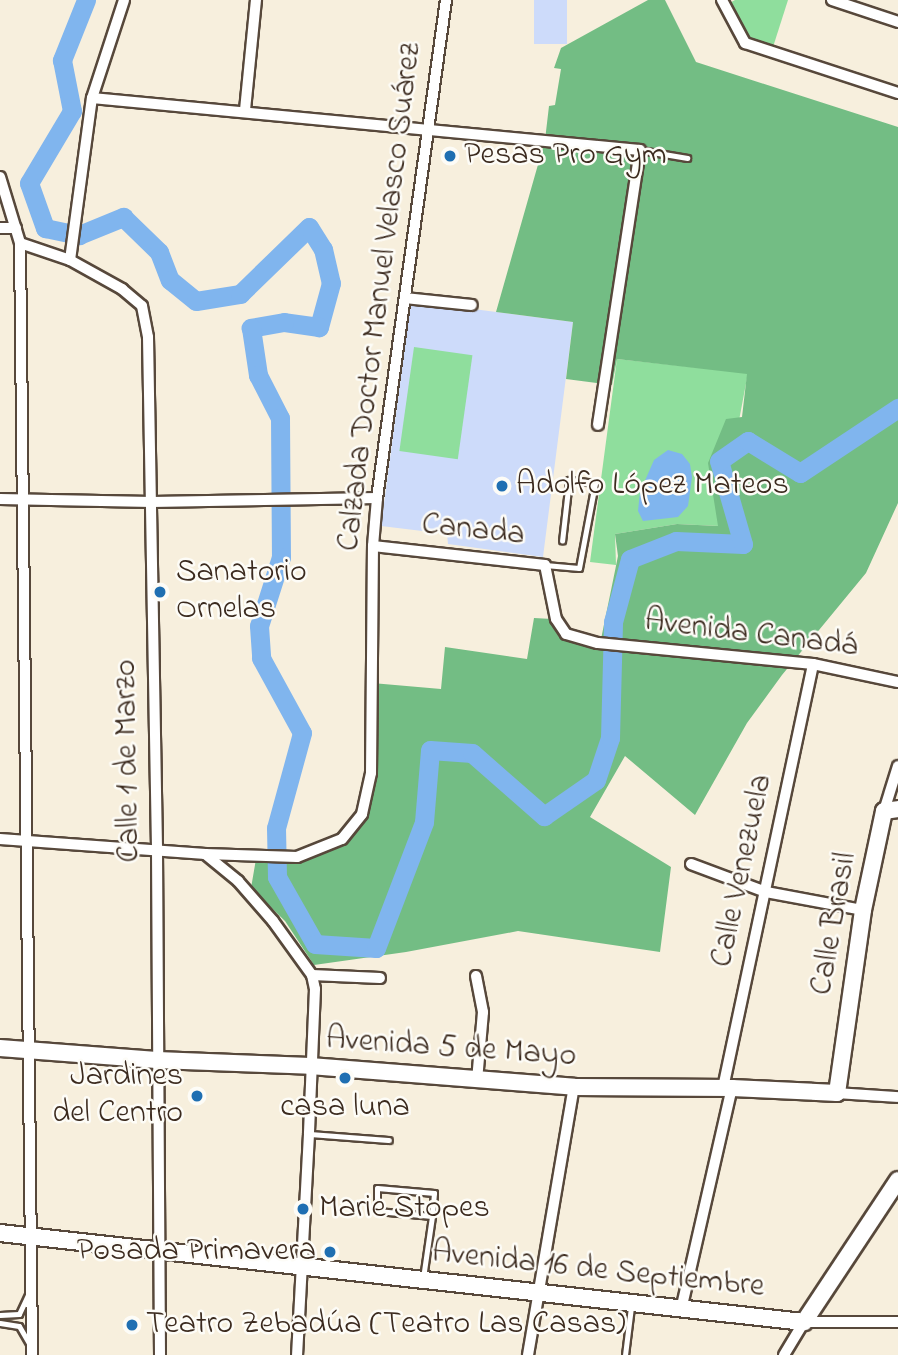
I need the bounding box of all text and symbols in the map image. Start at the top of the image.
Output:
street label: Calzada Doctor Manuel Velasco Suárez [331,41,431,553]
place label: Pesas Pro Gym [464,137,667,175]
marker: Pesas Pro Gym [442,148,458,164]
place label: Adolfo López Mateos [516,467,789,505]
marker: Adolfo López Mateos [494,478,510,494]
street label: Canada [420,507,526,555]
place label: Sanatorio Ornelas [176,555,307,630]
marker: Sanatorio Ornelas [150,582,170,602]
street label: Avenida Canadá [642,603,860,667]
street label: Calle 1 de Marzo [108,659,150,863]
street label: Calle Venezuela [704,771,782,971]
street label: Calle Brasil [804,850,866,998]
street label: Avenida 5 de Mayo [325,1021,577,1077]
place label: Jardines del Centro [52,1059,183,1134]
marker: casa luna [337,1070,353,1086]
marker: Jardines del Centro [189,1088,205,1104]
place label: casa luna [280,1089,410,1127]
place label: Marie Stopes [319,1190,490,1228]
marker: Marie Stopes [293,1199,313,1219]
place label: Posada Primavera [77,1233,316,1271]
street label: Avenida 16 de Septiembre [430,1234,766,1308]
marker: Posada Primavera [322,1244,338,1260]
place label: Teatro Zebadúa (Teatro Las Casas) [146,1306,626,1344]
marker: Teatro Zebadúa (Teatro Las Casas) [124,1317,140,1333]

